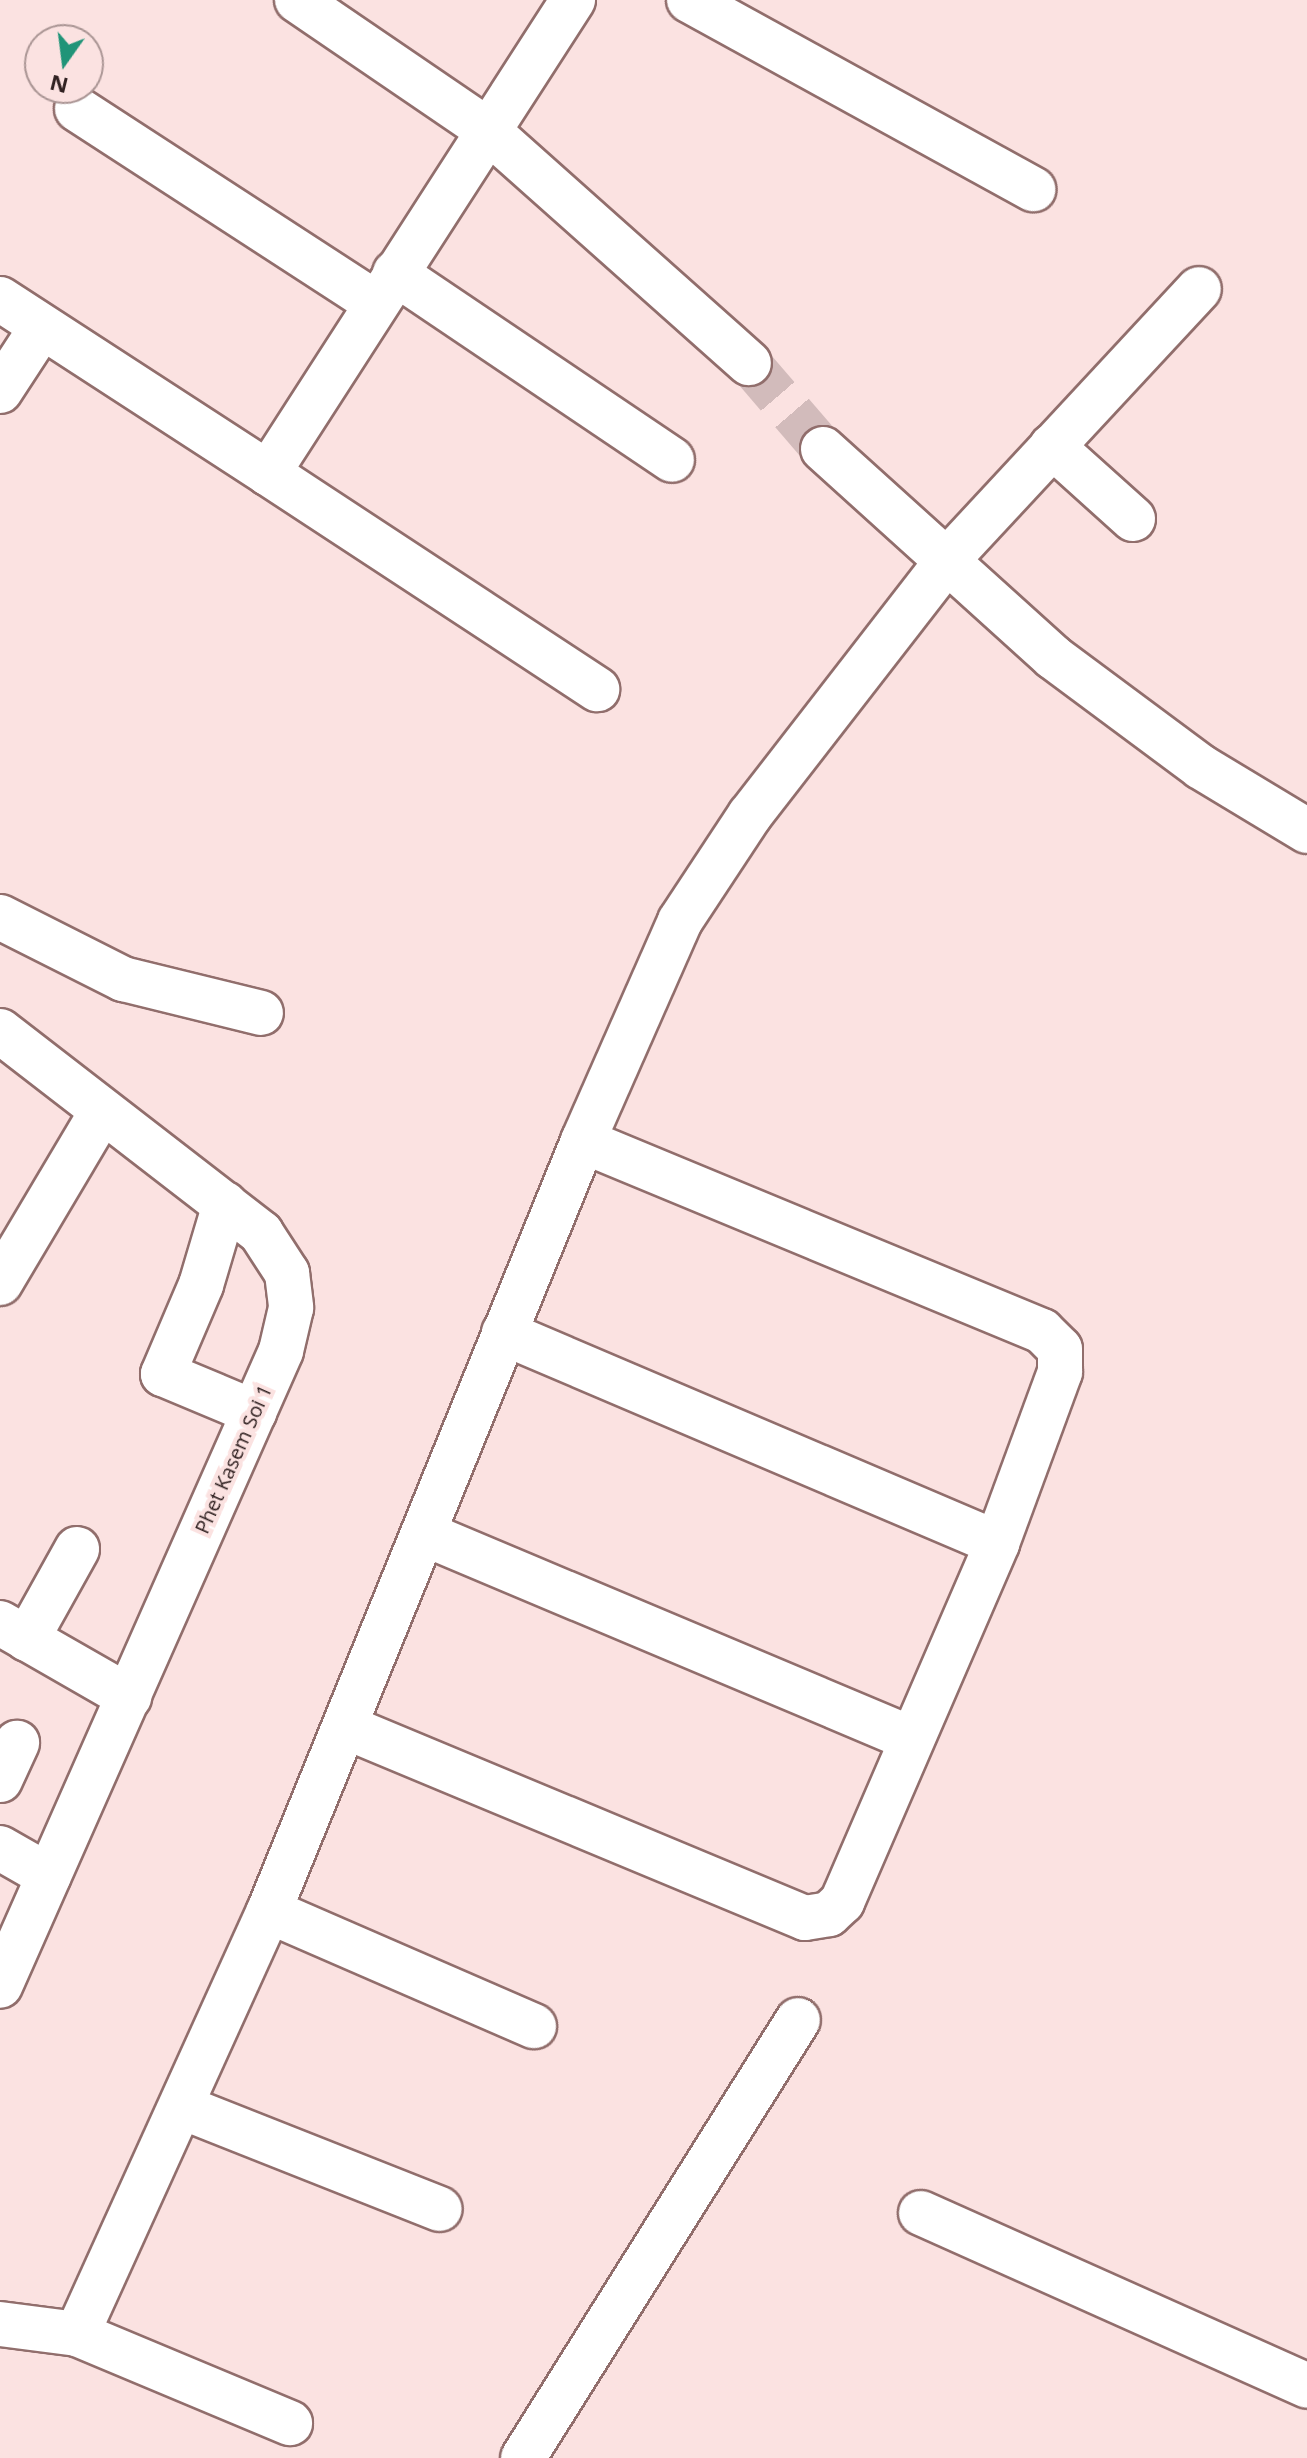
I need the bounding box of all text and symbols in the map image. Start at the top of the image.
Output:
north arrow [24,24,104,104]
text: N [46,69,71,102]
street label: Phet Kasem Soi 1 [189,1381,277,1537]

